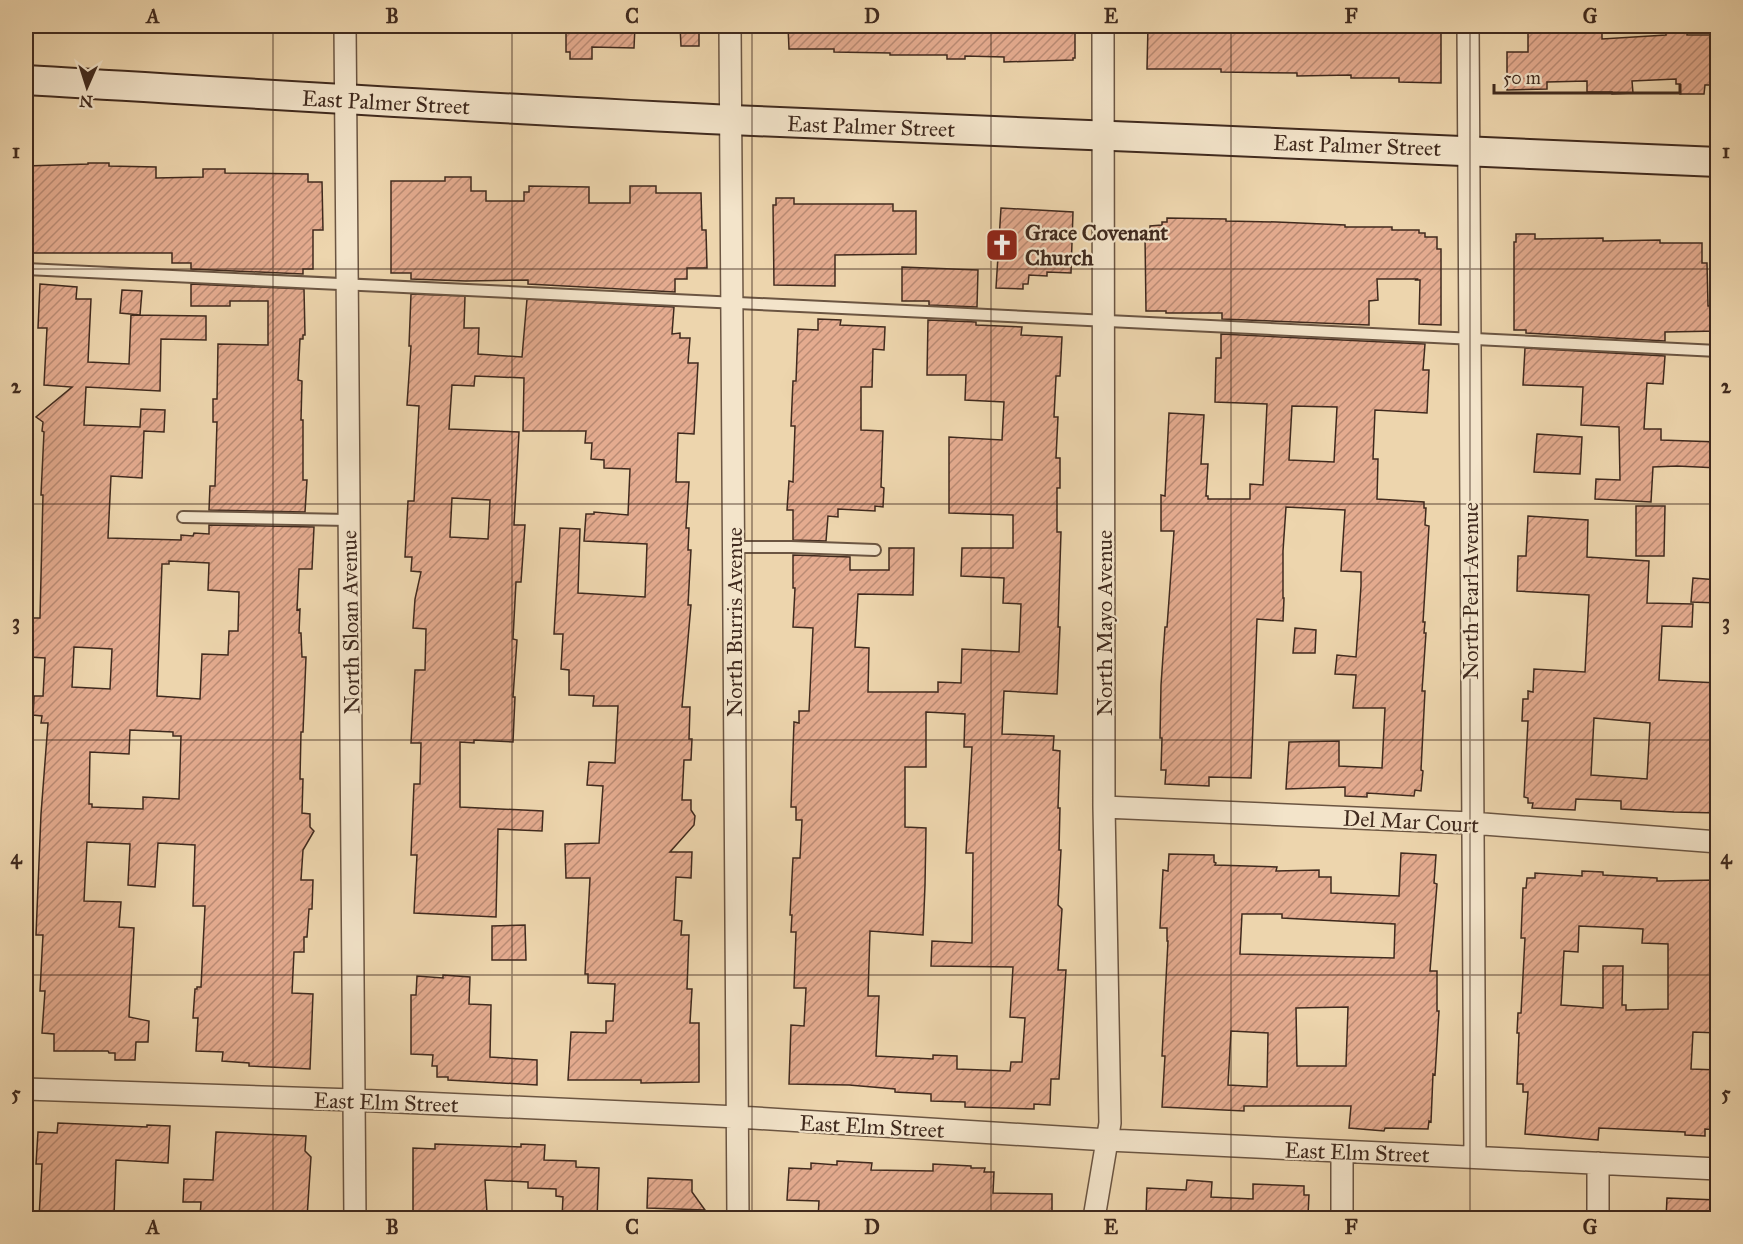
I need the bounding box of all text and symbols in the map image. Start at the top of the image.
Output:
text: A [144,4,160,28]
text: B [385,4,399,28]
text: C [625,4,639,28]
text: D [864,4,880,28]
text: E [1104,4,1119,28]
text: F [1344,4,1358,28]
text: G [1583,4,1598,28]
north arrow [57,57,117,117]
scale bar [1494,57,1680,95]
text: 50 m [1503,67,1541,89]
street label: East Palmer Street [301,85,471,120]
text: N [79,92,94,111]
street label: East Palmer Street [786,110,956,143]
street label: East Palmer Street [1272,129,1442,162]
text: 1 [12,139,20,163]
text: 1 [1722,139,1730,163]
place label: Grace Covenant Church [1025,219,1168,271]
church icon: Grace Covenant Church [984,227,1020,263]
text: 2 [11,374,22,398]
text: 2 [1721,374,1732,398]
street label: North Pearl Avenue [1457,502,1484,680]
street label: North Burris Avenue [721,527,748,717]
street label: North Sloan Avenue [335,530,366,714]
street label: North Mayo Avenue [1091,530,1118,716]
text: 3 [12,610,20,635]
text: 3 [1722,610,1730,635]
street label: Del Mar Court [1342,804,1480,839]
text: 4 [10,845,22,870]
text: 4 [1720,845,1732,870]
text: 5 [11,1081,21,1105]
text: 5 [1721,1081,1731,1105]
street label: East Elm Street [313,1086,459,1119]
street label: East Elm Street [799,1109,945,1144]
street label: East Elm Street [1284,1136,1430,1169]
text: A [144,1215,160,1239]
text: B [385,1215,399,1239]
text: C [625,1215,639,1239]
text: D [864,1215,880,1239]
text: E [1104,1215,1119,1239]
text: F [1344,1215,1358,1239]
text: G [1583,1215,1598,1239]

